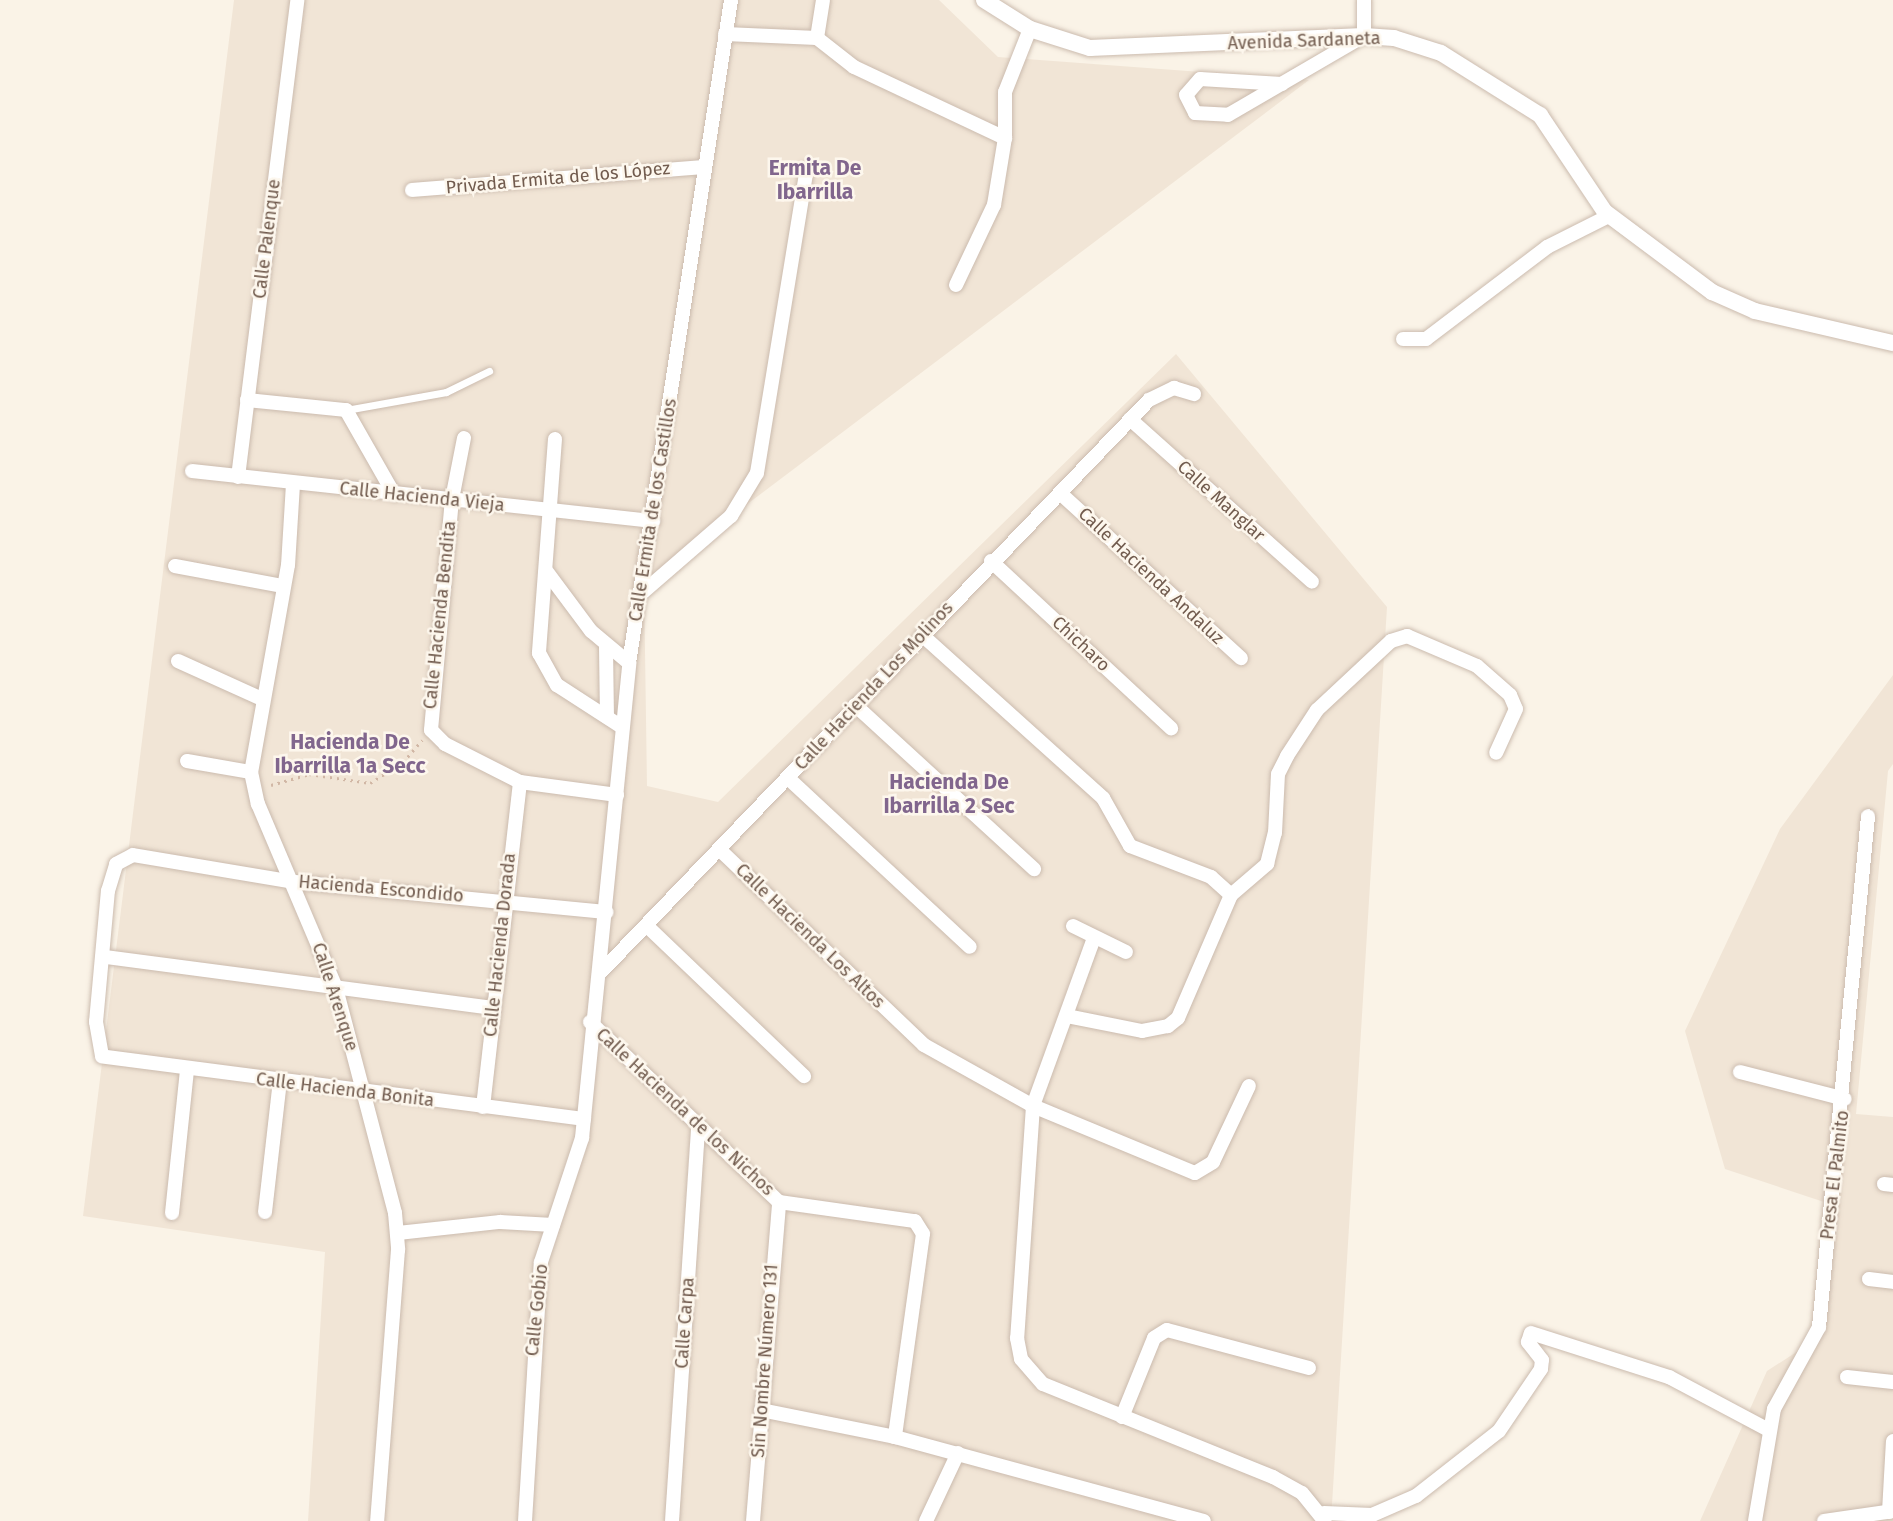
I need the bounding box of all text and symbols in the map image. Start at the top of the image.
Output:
street label: Avenida Sardaneta [1227,28,1381,54]
district label: Ermita De Ibarrilla [769,155,861,205]
street label: Privada Ermita de los López [445,157,671,199]
street label: Calle Palenque [249,178,285,300]
street label: Calle Ermita de los Castillos [625,397,681,623]
street label: Calle Manglar [1173,456,1269,546]
street label: Calle Hacienda Vieja [338,478,506,516]
street label: Calle Hacienda Andaluz [1074,503,1228,649]
street label: Calle Hacienda Bendita [419,520,461,710]
street label: Calle Hacienda Los Molinos [790,597,958,775]
street label: Chicharo [1048,612,1114,676]
district label: Hacienda De Ibarrilla 1a Secc [274,729,426,779]
district label: Hacienda De Ibarrilla 2 Sec [883,769,1015,819]
street label: Calle Hacienda Dorada [480,852,520,1038]
street label: Calle Hacienda Los Altos [731,859,889,1013]
street label: Hacienda Escondido [297,871,465,907]
street label: Calle Arenque [307,940,363,1054]
street label: Calle Hacienda de los Nichos [591,1024,779,1200]
street label: Calle Hacienda Bonita [255,1068,435,1112]
street label: Presa El Palmito [1816,1109,1854,1241]
street label: Calle Gobio [521,1263,553,1357]
street label: Sin Nombre Número 131 [747,1264,783,1458]
street label: Calle Carpa [671,1277,699,1369]

